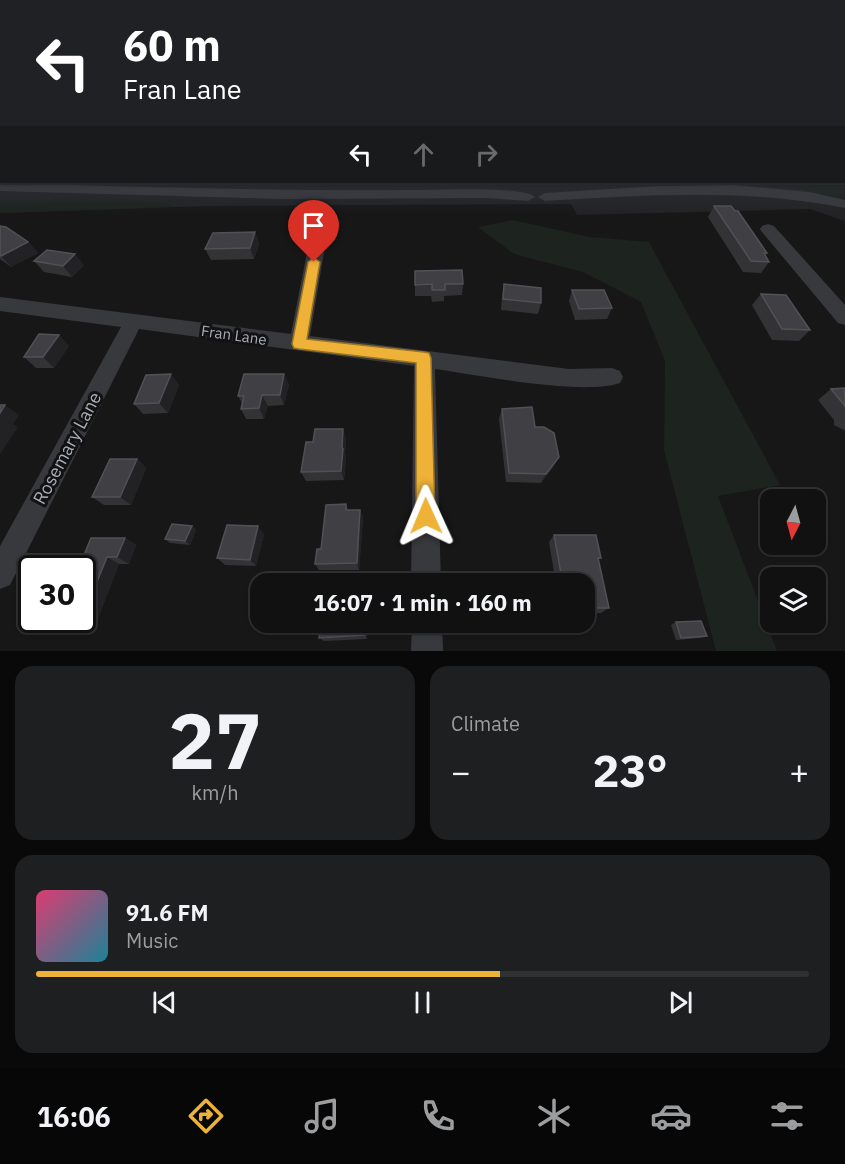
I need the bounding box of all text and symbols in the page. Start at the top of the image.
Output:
text: 60 m [123,18,221,73]
icon: left [24,24,102,102]
text: Fran Lane [123,71,242,106]
icon: left [344,138,377,171]
icon: ahead [407,138,440,171]
icon: right [470,138,503,171]
pin [288,200,339,262]
icon: arrive [297,209,330,242]
street label: Fran Lane [200,321,268,349]
street label: Rosemary Lane [28,388,106,508]
position arrow [394,484,458,548]
north arrow [760,489,826,555]
map controls [760,489,826,633]
speed limit sign: 30 [18,555,96,633]
button: layers [760,567,826,633]
text: 16:07 · 1 min · 160 m [313,588,532,617]
text: 27 [168,689,262,790]
text: Climate [451,710,520,737]
text: 23° [592,741,668,799]
text: − [451,750,471,793]
text: + [789,750,809,793]
text: km/h [191,779,239,806]
text: 91.6 FM [126,898,209,927]
text: Music [126,927,178,954]
icon: previous [148,986,181,1019]
icon: pause [406,986,439,1019]
icon: next [664,986,697,1019]
icon: directions [185,1095,227,1137]
icon: music [301,1095,343,1137]
icon: phone [417,1095,459,1137]
icon: climate [533,1095,575,1137]
icon: car [650,1095,692,1137]
icon: filters [766,1095,808,1137]
text: 16:06 [37,1099,111,1134]

